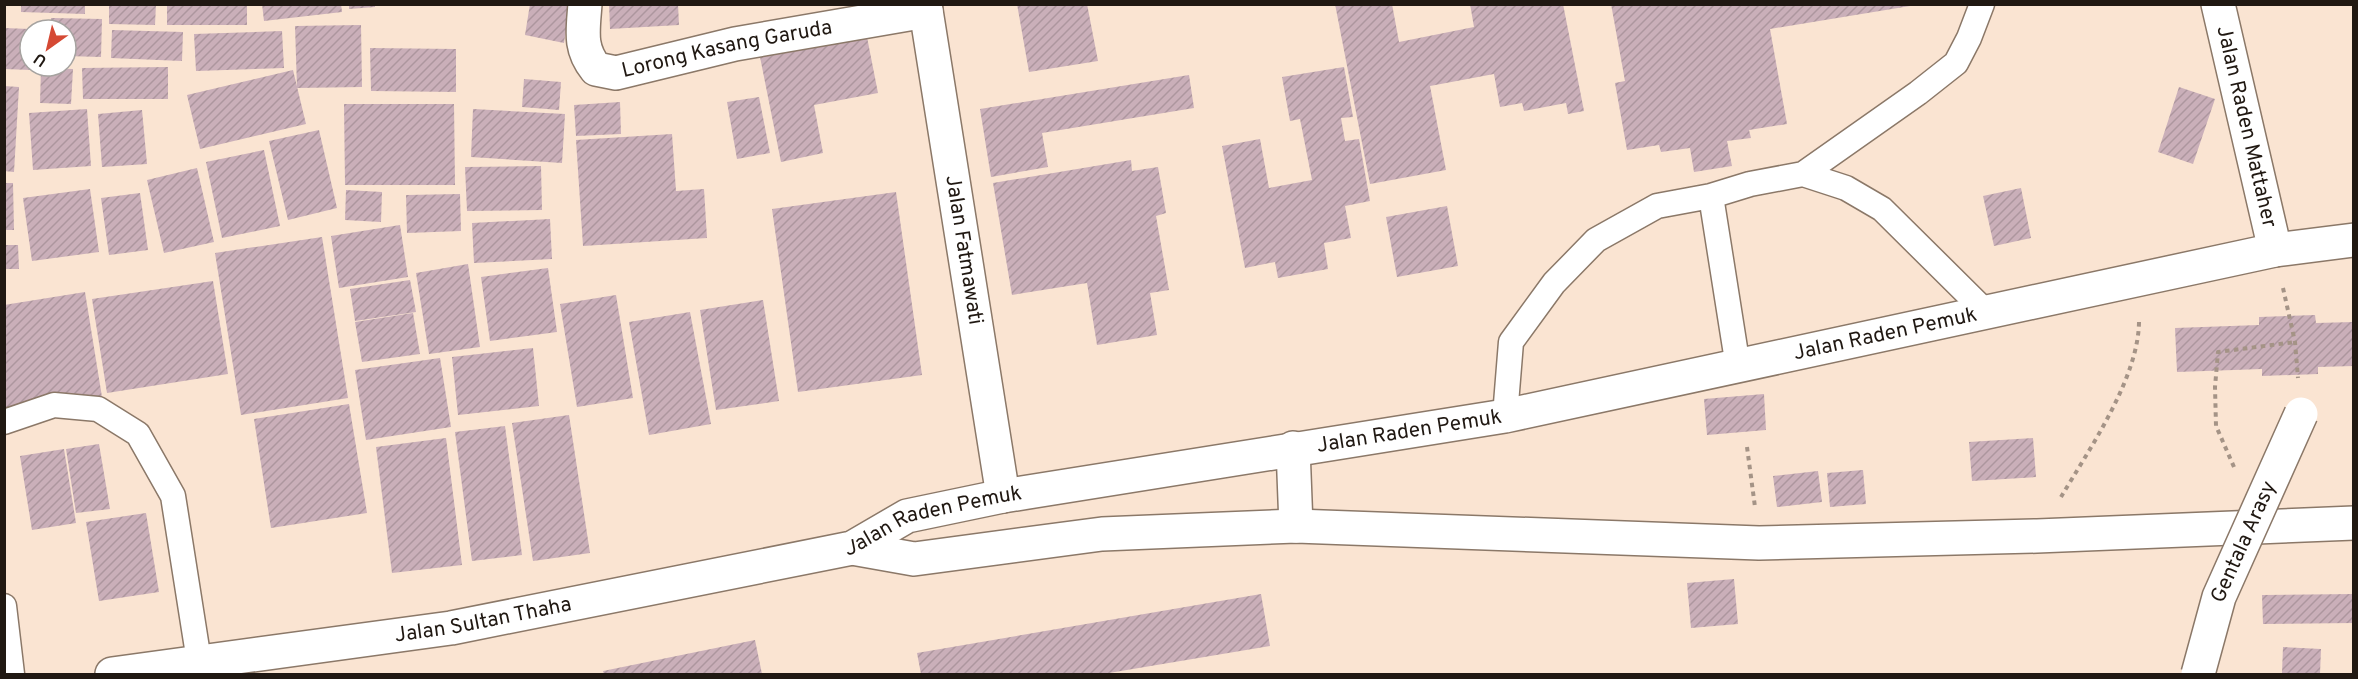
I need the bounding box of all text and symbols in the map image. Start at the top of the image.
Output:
street label: Lorong Kasang Garuda [619,14,834,85]
north arrow [18,18,78,78]
street label: Jalan Raden Mattaher [2210,23,2283,230]
text: U [30,47,51,70]
street label: Jalan Fatmawati [939,173,989,327]
street label: Jalan Raden Pemuk [1791,301,1979,367]
street label: Jalan Raden Pemuk [1315,403,1504,459]
street label: Gentala Arasy [2205,477,2283,607]
street label: Jalan Raden Pemuk [843,480,1024,563]
street label: Jalan Sultan Thaha [393,591,574,649]

